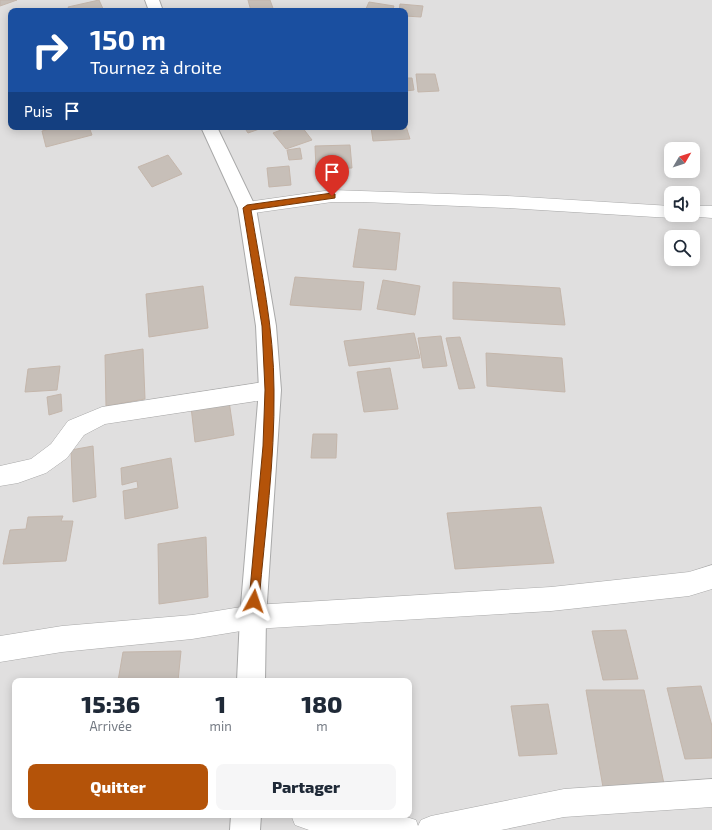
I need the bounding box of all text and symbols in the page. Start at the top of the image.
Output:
text: 150 m [90,22,166,56]
icon: right [24,24,76,76]
text: Tournez à droite [90,56,222,78]
icon: arrive [61,100,83,122]
text: Puis [24,102,53,120]
north arrow [664,142,700,178]
map controls [664,142,700,266]
pin [315,155,349,196]
icon: arrive [321,161,343,183]
button: sound [664,186,700,222]
button: search [664,230,700,266]
position arrow [233,580,275,622]
text: 15:36 [81,689,140,718]
text: 1 [215,689,226,718]
text: 180 [301,689,343,718]
text: Arrivée [90,718,132,734]
text: min [210,718,232,734]
text: m [316,718,328,734]
button: Quitter [28,764,208,810]
button: Partager [216,764,396,810]

